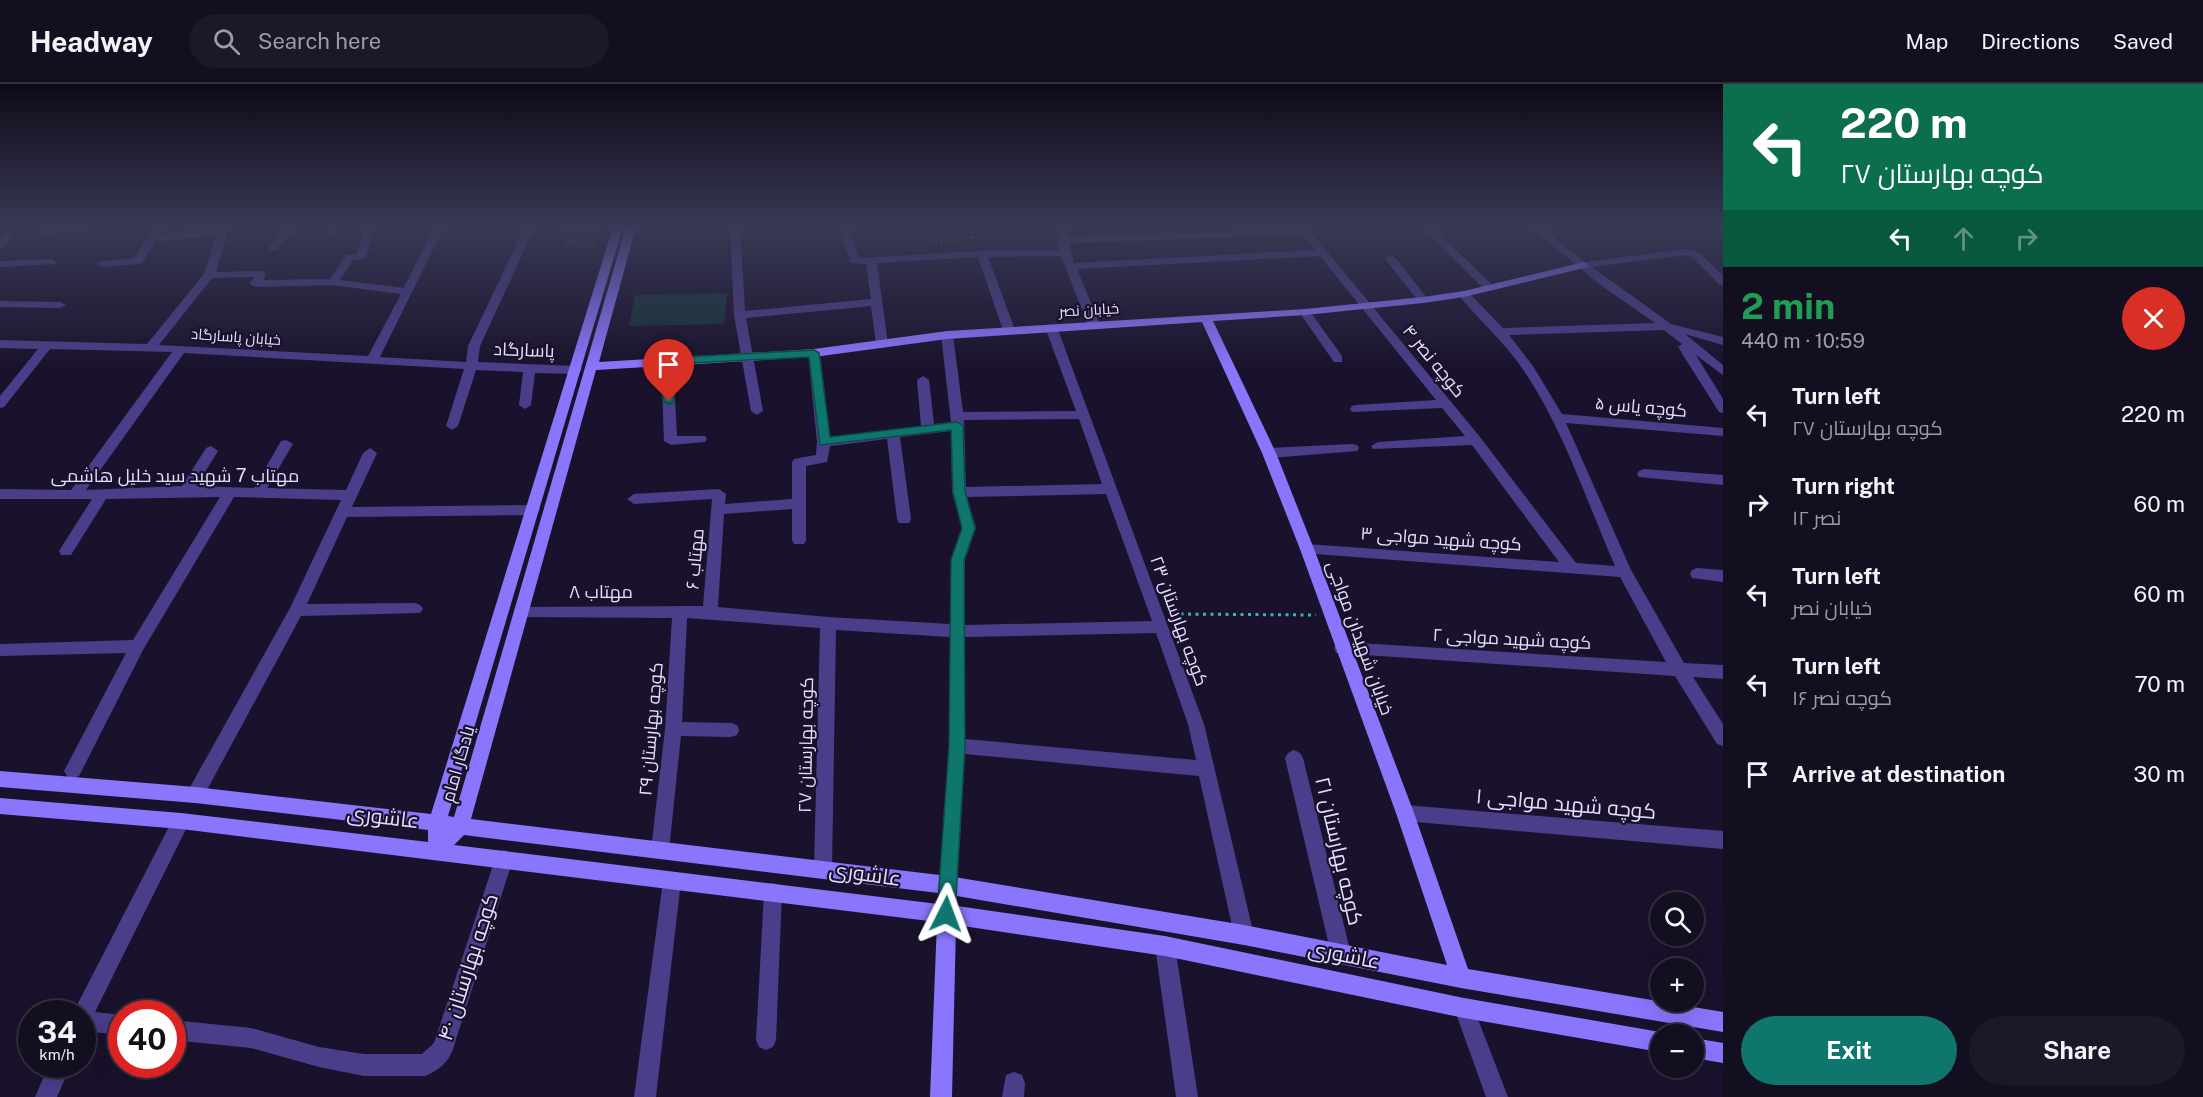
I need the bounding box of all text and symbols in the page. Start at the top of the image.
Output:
search box [189,14,609,68]
text: Headway [30,25,153,58]
icon: search [210,25,243,58]
text: Search here [258,28,381,54]
text: Map [1906,29,1948,54]
text: Directions [1981,29,2080,54]
text: Saved [2113,29,2173,54]
text: 220 m [1840,98,1968,147]
icon: left [1741,108,1819,186]
text: کوچه بهارستان ۲۷ [1840,157,2044,189]
icon: left [1884,222,1917,255]
icon: ahead [1947,222,1980,255]
icon: right [2010,222,2043,255]
text: 2 min [1741,285,1835,327]
button: close [2122,287,2185,350]
street label: خیابان نصر [1058,299,1119,322]
street label: کوچه نصر ۴ [1397,320,1470,403]
street label: خیابان پاسارگاد [190,325,282,350]
text: 440 m · 10:59 [1741,329,1865,353]
street label: پاسارگاد [493,338,555,363]
pin [643,339,694,401]
icon: arrive [652,348,685,381]
text: Turn left [1792,383,1881,409]
street label: کوچه یاس ۵ [1594,392,1688,423]
icon: left [1741,398,1774,431]
text: 220 m [2121,401,2185,427]
text: کوچه بهارستان ۲۷ [1792,416,1943,440]
street label: مهتاب 7 شهید سید خلیل هاشمی [51,465,299,487]
text: Turn right [1792,473,1895,499]
icon: right [1741,488,1774,521]
text: 60 m [2134,491,2185,517]
text: نصر ۱۲ [1792,506,1841,530]
street label: کوچه شهید مواجی ۳ [1359,522,1522,557]
street label: مهتاب ۶ [681,528,709,590]
street label: کوچه بهارستان ۲۳ [1144,553,1213,689]
street label: خیابان شهیدان مواجی [1322,558,1398,718]
text: Turn left [1792,563,1881,589]
icon: left [1741,578,1774,611]
street label: مهتاب ۸ [569,581,633,603]
text: 60 m [2134,581,2185,607]
text: خیابان نصر [1792,596,1872,620]
street label: کوچه شهید مواجی ۲ [1432,624,1592,655]
text: Turn left [1792,653,1881,679]
street label: کوچه بهارستان ۲۹ [634,661,669,797]
icon: left [1741,668,1774,701]
text: 70 m [2134,671,2185,697]
street label: کوچه بهارستان ۲۷ [794,677,819,813]
text: کوچه نصر ۱۶ [1792,686,1892,710]
street label: یادگار امام [437,723,480,805]
icon: arrive [1741,758,1774,791]
text: Arrive at destination [1792,761,2005,787]
text: 30 m [2133,761,2185,787]
street label: کوچه بهارستان ۲۱ [1308,774,1369,928]
street label: کوچه شهید مواجی ۱ [1475,783,1657,826]
street label: عاشوری [345,800,421,834]
street label: عاشوری [827,856,903,892]
position arrow [914,882,978,946]
street label: کوچه بهارستان ۴۰ [432,890,505,1044]
map controls [1650,892,1704,1078]
button: search [1650,892,1704,946]
street label: عاشوری [1306,935,1382,975]
button: + [1650,958,1704,1012]
speed limit sign: 40 [108,1000,186,1078]
text: 34 [37,1014,77,1050]
button: Exit [1741,1016,1957,1085]
button: Share [1969,1016,2185,1085]
button: − [1650,1024,1704,1078]
text: km/h [39,1046,75,1063]

